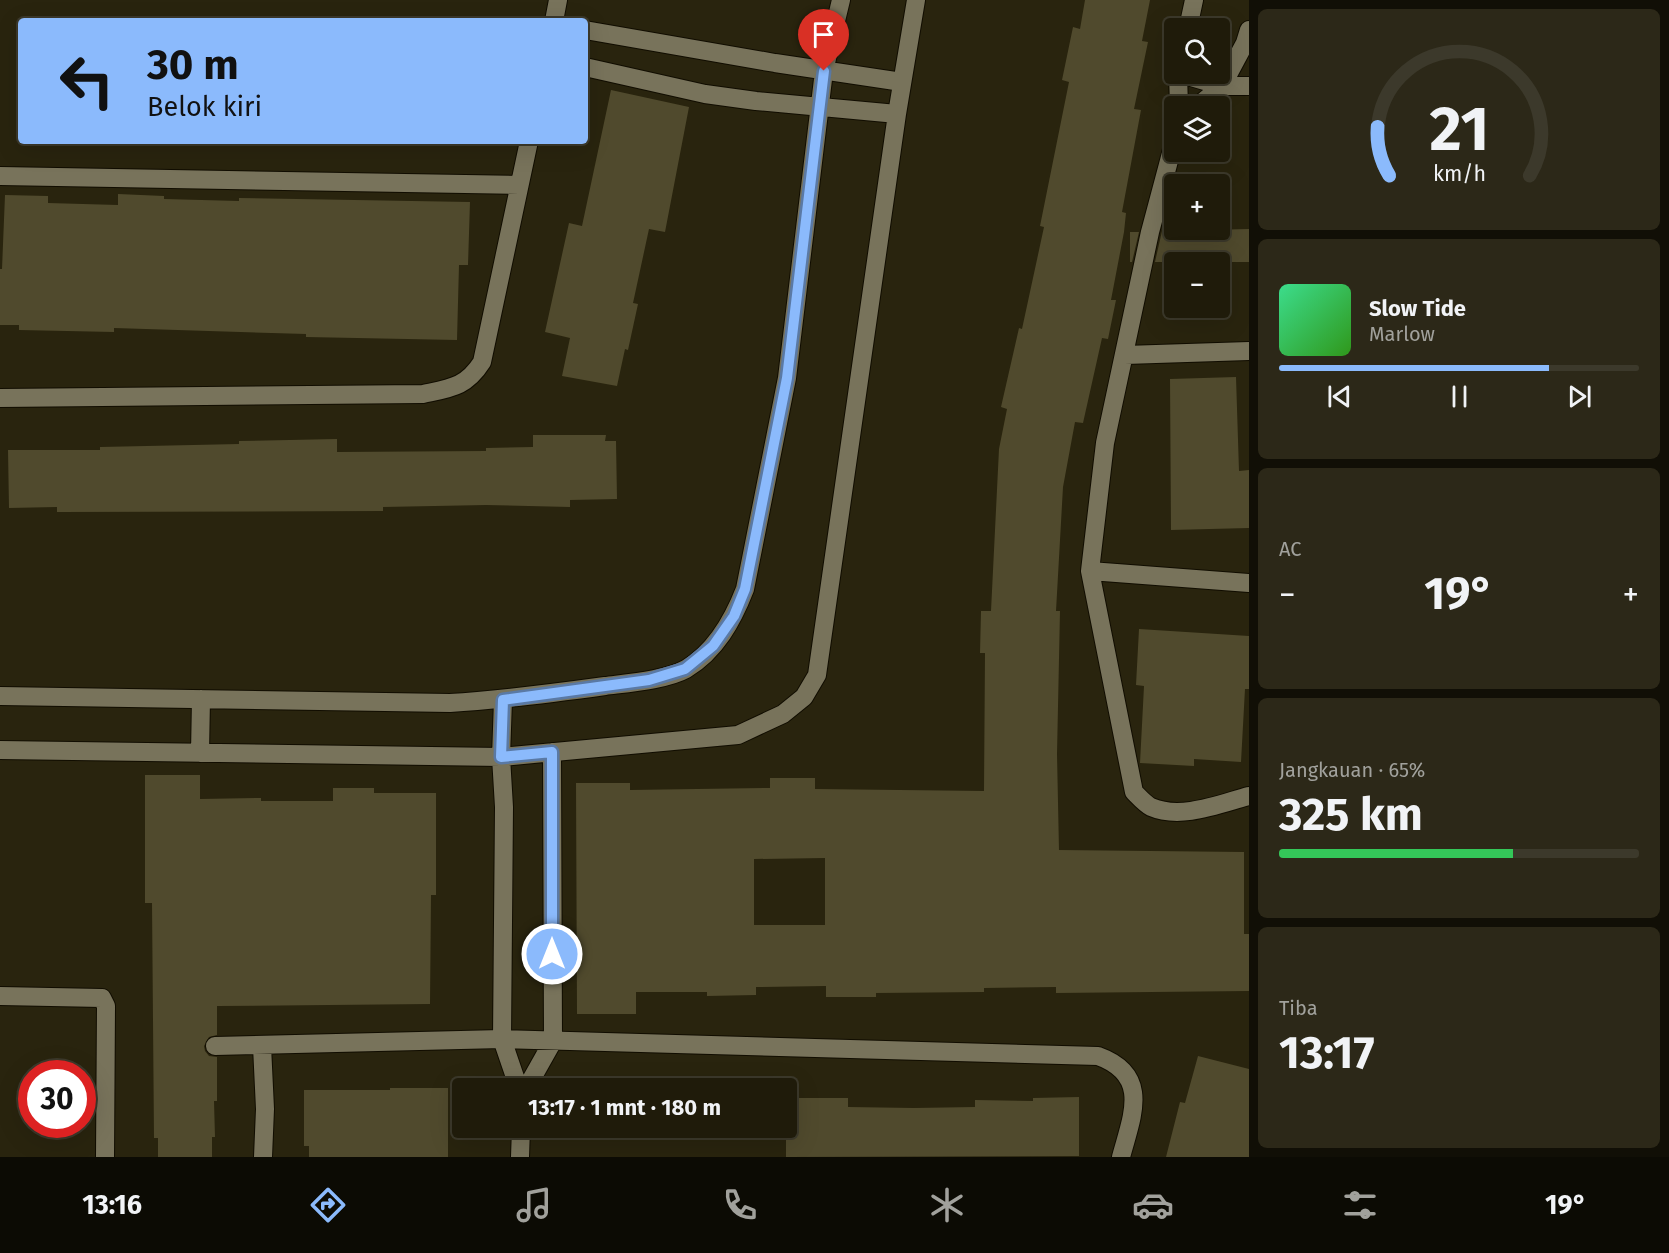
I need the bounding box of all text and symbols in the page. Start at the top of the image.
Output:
pin [798,9,849,71]
icon: arrive [807,18,840,51]
map controls [1164,18,1230,318]
button: search [1164,18,1230,84]
text: 30 m [147,40,239,90]
icon: left [48,42,126,120]
text: Belok kiri [147,91,262,123]
text: 21 [1429,92,1489,167]
button: layers [1164,96,1230,162]
text: km/h [1432,162,1486,188]
button: + [1164,174,1230,240]
button: − [1164,252,1230,318]
text: Slow Tide [1369,295,1466,322]
text: Marlow [1369,322,1435,346]
icon: previous [1323,380,1356,413]
icon: pause [1443,380,1476,413]
icon: next [1563,380,1596,413]
text: AC [1279,537,1301,561]
text: 19° [1424,567,1494,621]
text: − [1279,575,1296,615]
text: + [1623,575,1639,615]
text: Jangkauan · 65% [1279,758,1425,782]
text: 325 km [1279,788,1423,842]
position arrow [520,922,584,986]
text: Tiba [1279,996,1318,1020]
text: 13:17 [1279,1026,1375,1080]
speed limit sign: 30 [18,1060,96,1138]
text: 13:17 · 1 mnt · 180 m [528,1094,721,1121]
icon: directions [307,1184,349,1226]
icon: music [513,1184,555,1226]
icon: phone [719,1184,761,1226]
icon: climate [926,1184,968,1226]
icon: car [1132,1184,1174,1226]
icon: filters [1339,1184,1381,1226]
text: 13:16 [82,1189,142,1221]
text: 19° [1545,1189,1587,1221]

